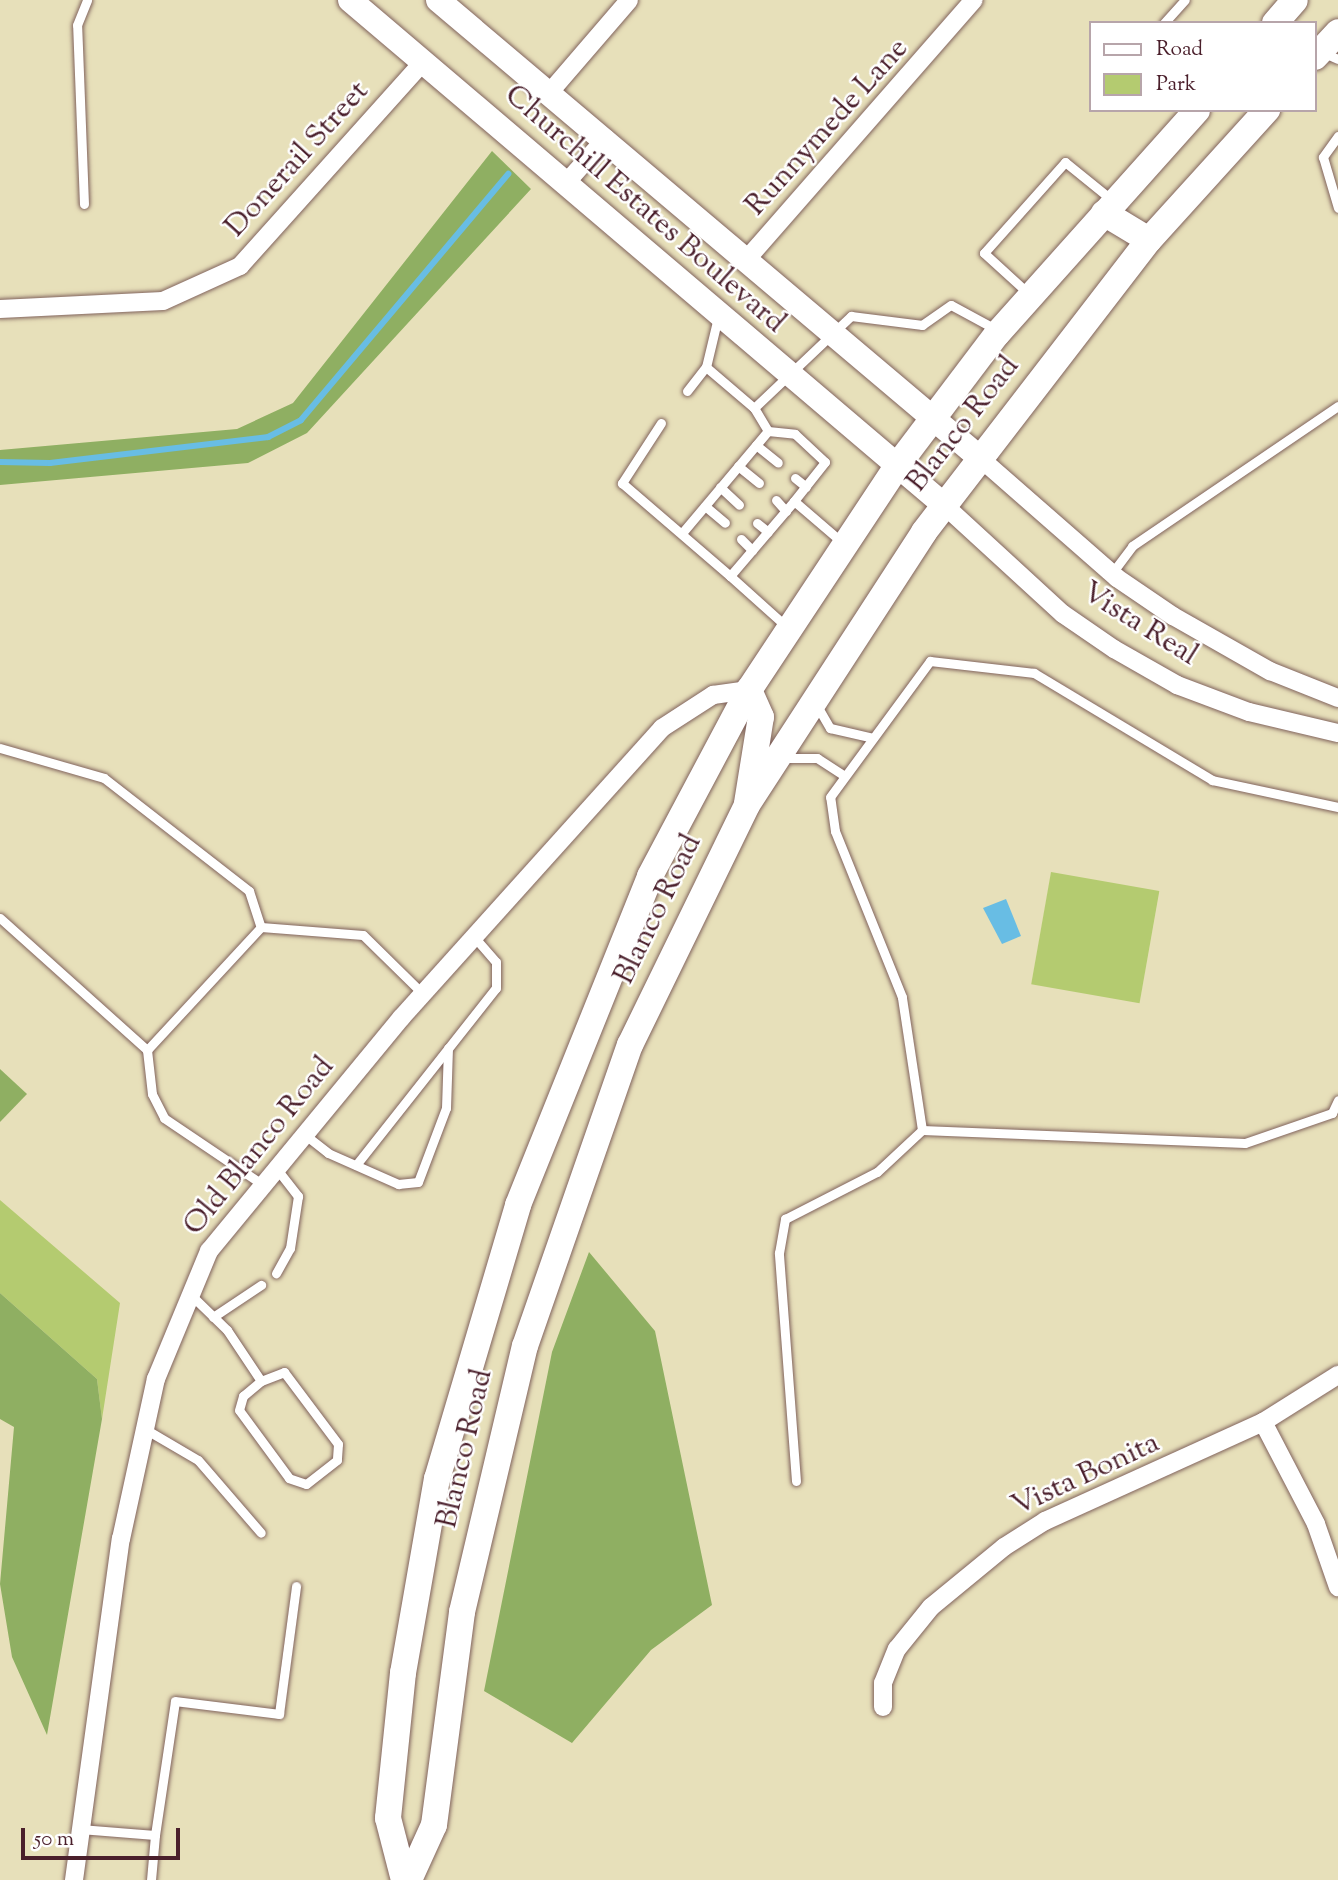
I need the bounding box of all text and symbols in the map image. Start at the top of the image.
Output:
legend [1090,21,1317,112]
street label: Runnymede Lane [739,32,917,224]
text: Road [1156,35,1203,65]
text: Park [1156,70,1196,100]
street label: Donerail Street [219,75,377,245]
street label: Churchill Estates Boulevard [496,78,792,342]
street label: Blanco Road [900,350,1028,500]
street label: Vista Real [1074,575,1204,675]
street label: Blanco Road [607,829,711,991]
street label: Old Blanco Road [177,1051,343,1243]
street label: Blanco Road [430,1366,502,1532]
street label: Vista Bonita [1006,1426,1166,1526]
scale bar [24,1814,184,1858]
text: 50 m [34,1825,74,1855]

